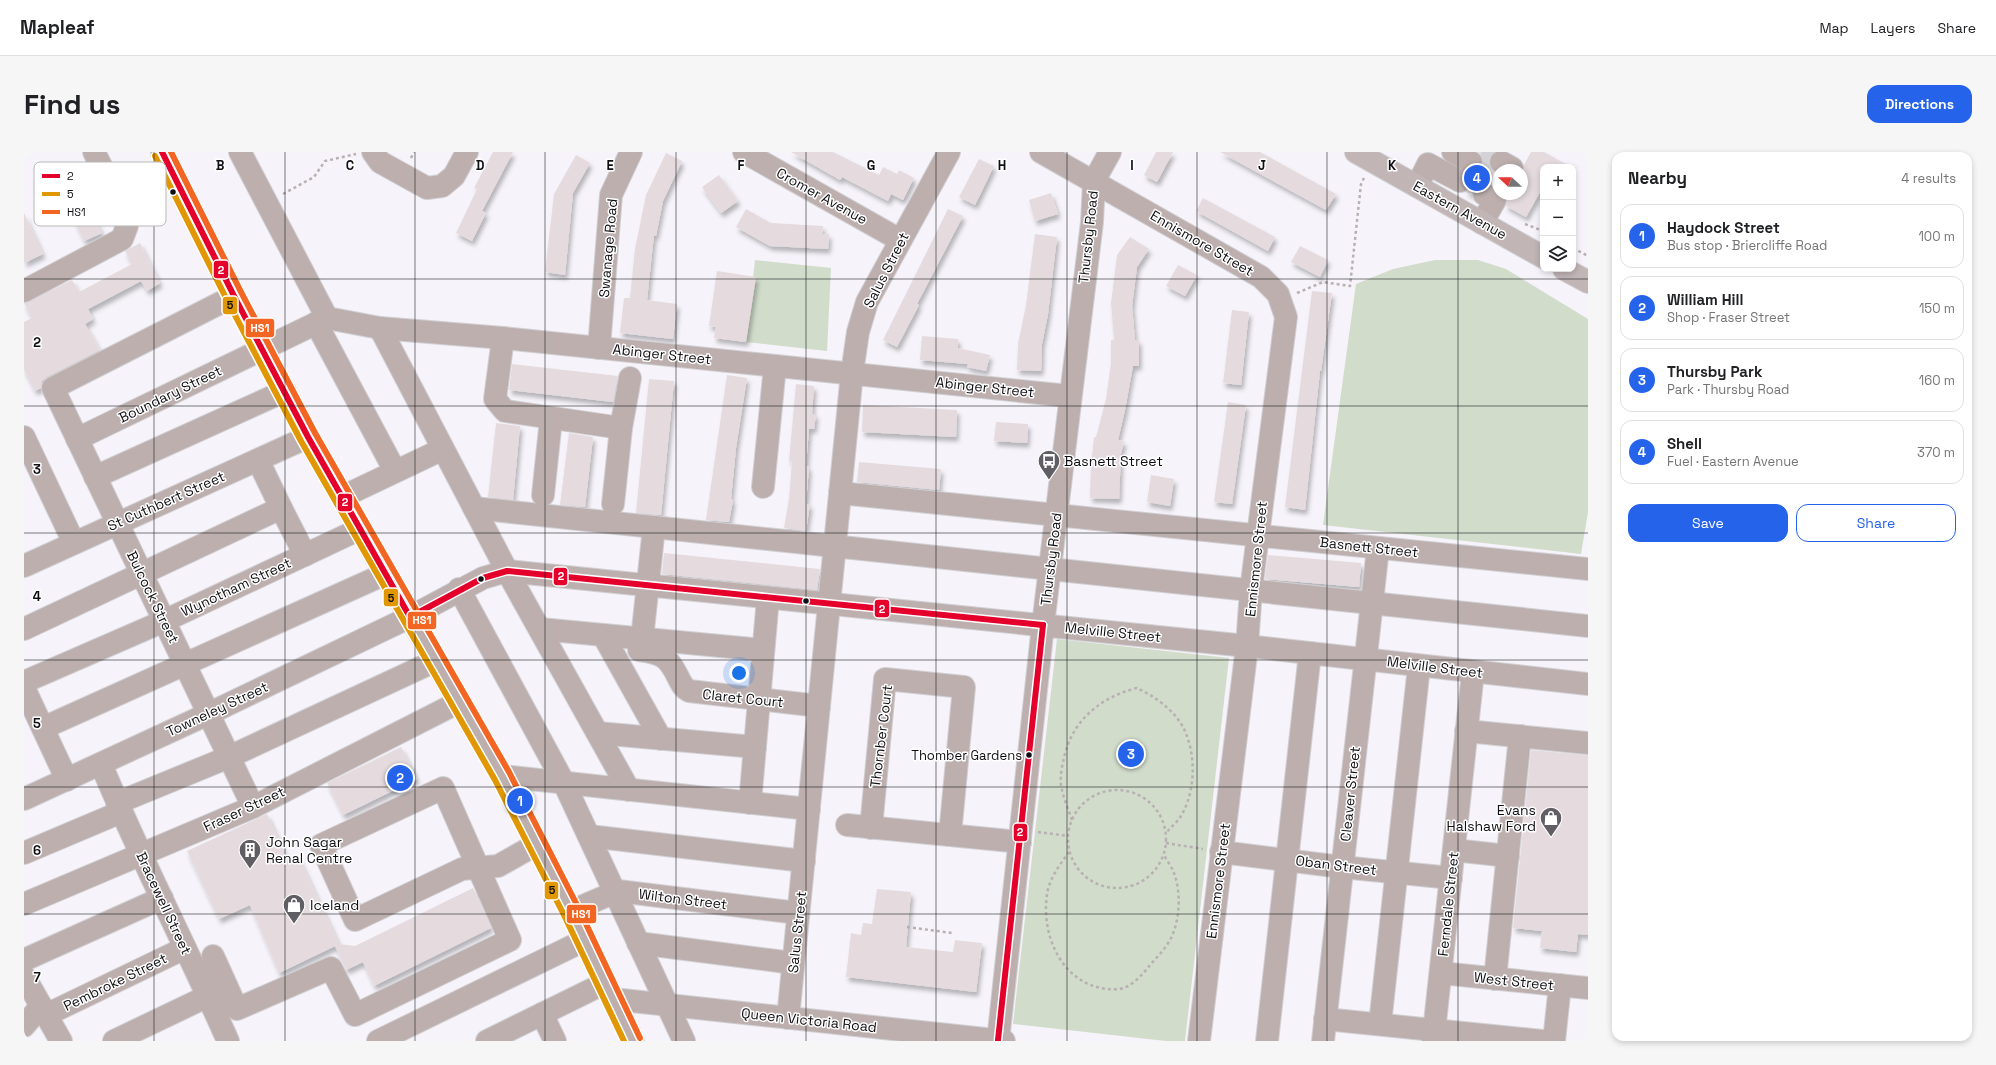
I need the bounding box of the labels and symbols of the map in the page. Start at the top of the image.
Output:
text: B [216,157,225,174]
text: C [346,157,354,174]
text: D [476,157,485,174]
text: E [606,157,614,174]
text: F [738,157,745,174]
text: G [867,157,875,174]
text: H [998,157,1006,174]
text: I [1130,157,1134,174]
text: J [1258,157,1266,174]
text: K [1388,157,1397,174]
legend [34,162,166,226]
pin: 4 [1464,163,1490,193]
street label: Cromer Avenue [773,164,871,228]
north arrow [1492,164,1528,200]
text: 2 [67,169,74,183]
street label: Eastern Avenue [1410,177,1510,243]
text: 5 [67,187,74,201]
unlabelled marker [168,187,178,197]
street label: Thursby Road [1074,190,1102,284]
street label: Swanage Road [595,198,621,298]
text: HS1 [67,205,86,219]
street label: Ennismore Street [1147,206,1257,280]
street label: Salus Street [859,229,913,311]
line badge: 2 [213,260,229,279]
text: 2 [218,263,225,277]
line badge: 5 [222,296,238,315]
text: 5 [227,298,234,312]
line badge: HS1 [245,318,275,338]
text: HS1 [251,321,269,335]
text: 2 [33,334,41,351]
street label: Abinger Street [612,340,712,368]
street label: Boundary Street [116,361,224,427]
street label: Abinger Street [935,373,1035,401]
bus stop icon: Basnett Street [1036,448,1062,481]
place label: Basnett Street [1064,452,1163,470]
text: 3 [33,461,41,478]
street label: St Cuthbert Street [105,467,227,535]
line badge: 2 [337,493,353,512]
text: 2 [342,495,349,509]
street label: Ennismore Street [1241,500,1271,618]
street label: Thursby Road [1036,512,1066,606]
street label: Basnett Street [1319,533,1419,561]
street label: Bulcock Street [123,548,183,646]
street label: Wynotham Street [178,554,294,620]
line badge: 2 [553,567,568,586]
text: 2 [558,569,565,583]
unlabelled marker [476,574,486,584]
text: 4 [33,588,41,605]
line badge: 5 [383,588,399,607]
text: 5 [388,591,395,605]
unlabelled marker [801,596,811,606]
line badge: 2 [874,599,890,618]
text: 2 [879,602,886,616]
line badge: HS1 [407,611,437,630]
text: HS1 [413,613,431,627]
street label: Melville Street [1064,618,1162,646]
street label: Melville Street [1386,652,1484,682]
your location [729,663,749,683]
street label: Towneley Street [163,678,271,740]
street label: Thornber Court [866,684,896,788]
street label: Claret Court [702,685,784,711]
text: 5 [33,715,41,732]
pin: 3 [1118,739,1144,769]
street label: Cleaver Street [1336,746,1364,842]
place label: Thomber Gardens [911,747,1022,764]
marker: Thomber Gardens [1024,750,1034,760]
pin: 2 [387,763,413,793]
street label: Fraser Street [200,782,288,836]
pin: 1 [507,786,533,816]
place label: Evans Halshaw Ford [1446,801,1536,835]
shop icon: Evans Halshaw Ford [1538,805,1564,838]
street label: Ennismore Street [1202,822,1234,940]
line badge: 2 [1013,823,1028,842]
text: 2 [1017,825,1024,839]
place label: John Sagar Renal Centre [266,833,352,867]
building icon: John Sagar Renal Centre [237,837,263,870]
text: 6 [33,842,41,859]
street label: Bracewell Street [132,849,196,957]
street label: Oban Street [1295,851,1377,879]
street label: Ferndale Street [1434,851,1462,957]
line badge: 5 [544,881,559,900]
text: 5 [549,883,556,897]
street label: Wilton Street [638,885,728,913]
street label: Salus Street [784,890,810,974]
shop icon: Iceland [281,892,307,925]
place label: Iceland [310,896,359,914]
line badge: HS1 [566,904,597,924]
text: HS1 [572,907,590,921]
street label: Pembroke Street [60,949,170,1015]
street label: West Street [1473,968,1555,994]
text: 7 [33,969,41,986]
street label: Queen Victoria Road [740,1004,878,1036]

